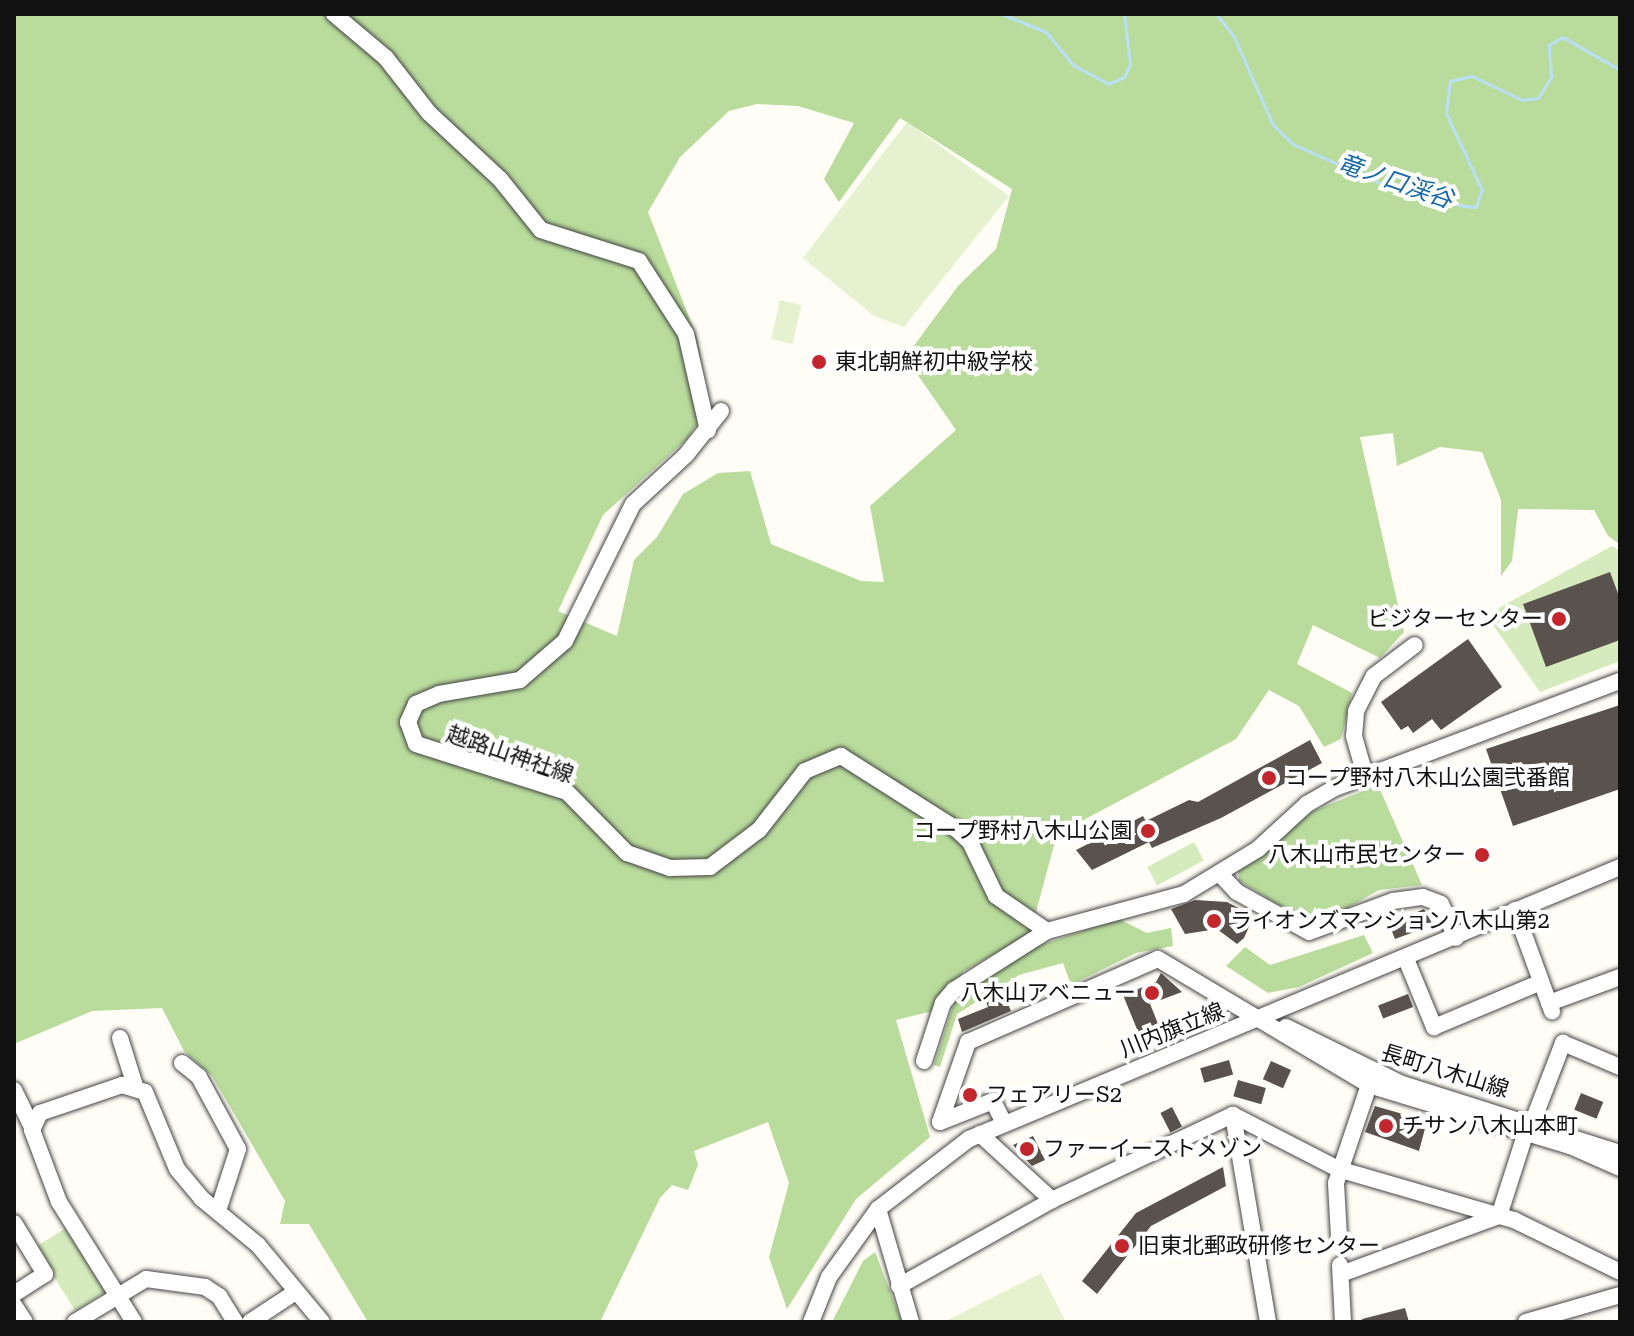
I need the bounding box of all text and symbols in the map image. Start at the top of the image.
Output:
water label: 竜ノ口渓谷 [1334,149,1456,215]
place label: 東北朝鮮初中級学校 [835,349,1033,375]
marker: 東北朝鮮初中級学校 [810,353,828,371]
place label: ビジターセンター [1367,606,1543,632]
marker: ビジターセンター [1550,610,1568,628]
street label: 越路山神社線 [443,720,577,788]
place label: コープ野村八木山公園弐番館 [1285,765,1571,791]
marker: コープ野村八木山公園弐番館 [1260,769,1278,787]
place label: コープ野村八木山公園 [912,818,1132,844]
marker: コープ野村八木山公園 [1139,822,1157,840]
place label: 八木山市民センター [1268,842,1466,868]
marker: 八木山市民センター [1473,846,1491,864]
place label: ライオンズマンション八木山第2 [1230,908,1550,934]
marker: ライオンズマンション八木山第2 [1205,912,1223,930]
place label: 八木山アベニュー [960,980,1136,1006]
marker: 八木山アベニュー [1143,984,1161,1002]
street label: 川内旗立線 [1116,997,1228,1063]
street label: 長町八木山線 [1378,1039,1512,1103]
place label: フェアリーS2 [986,1082,1122,1108]
marker: フェアリーS2 [961,1086,979,1104]
place label: チサン八木山本町 [1402,1113,1578,1139]
marker: チサン八木山本町 [1377,1117,1395,1135]
place label: ファーイーストメゾン [1043,1136,1263,1162]
marker: ファーイーストメゾン [1018,1140,1036,1158]
place label: 旧東北郵政研修センター [1138,1233,1380,1259]
marker: 旧東北郵政研修センター [1113,1237,1131,1255]

